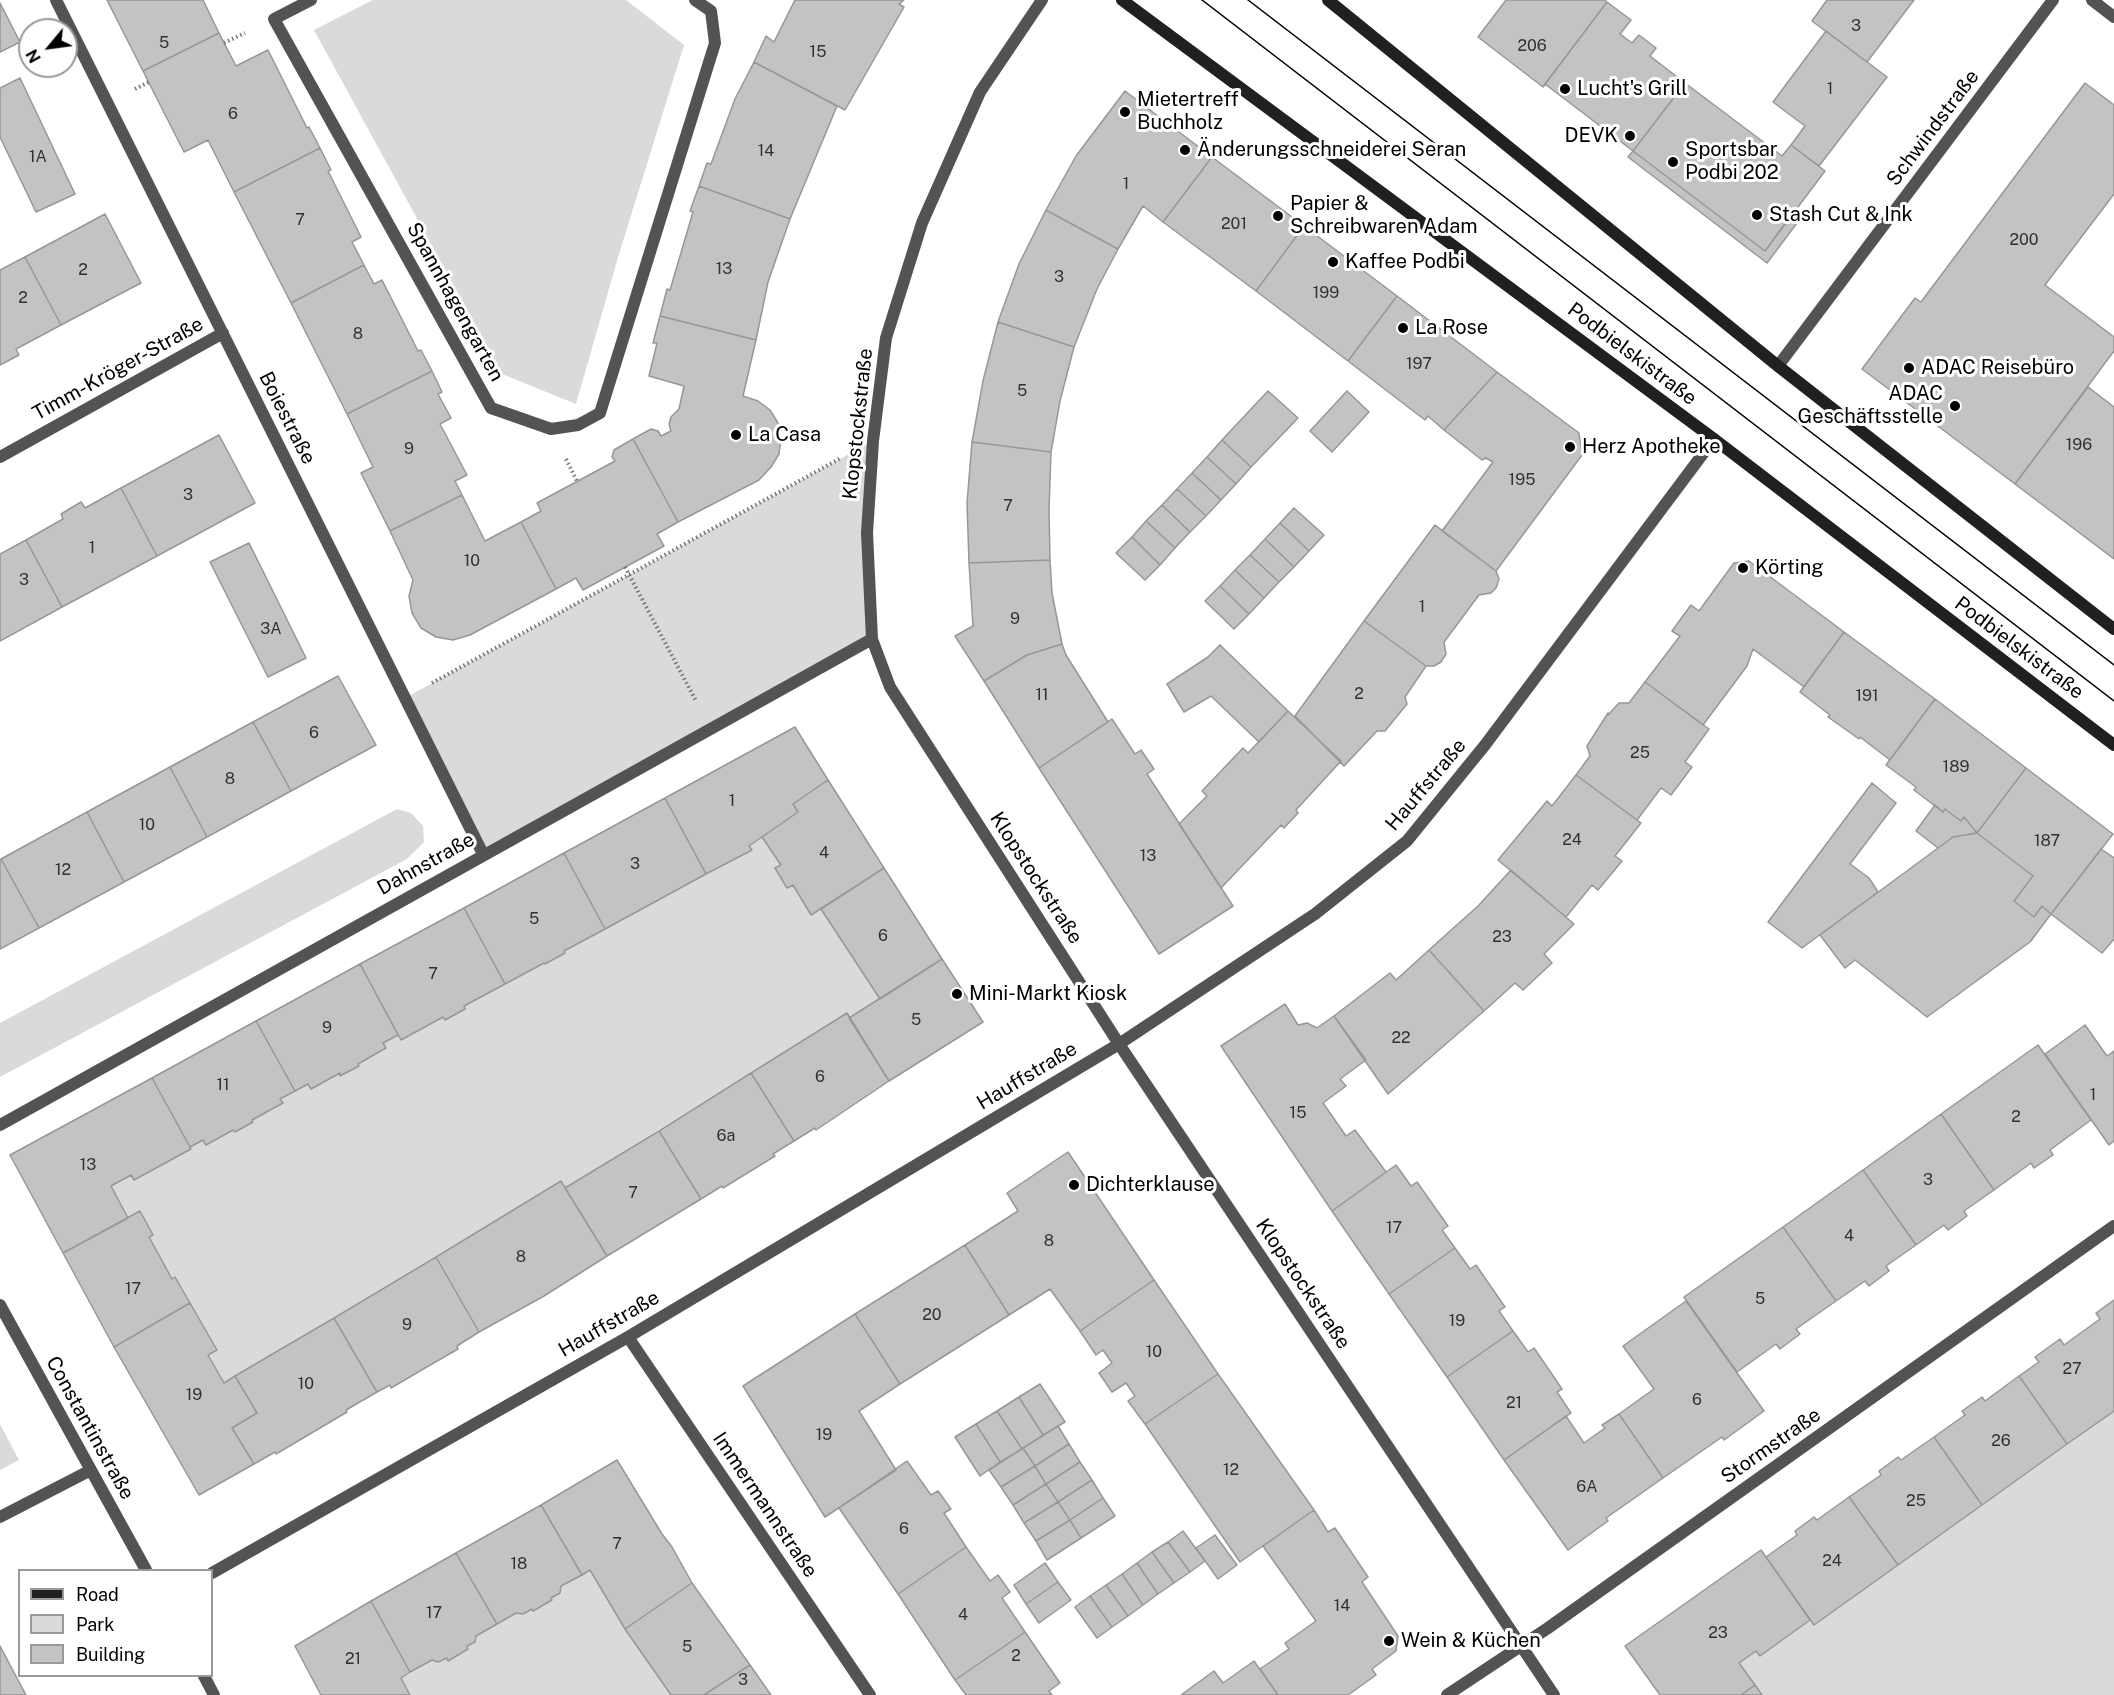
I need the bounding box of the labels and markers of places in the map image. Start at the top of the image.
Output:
place label: Lucht's Grill [1577,77,1687,101]
marker: Lucht's Grill [1558,82,1572,96]
place label: Mietertreff Buchholz [1137,88,1239,135]
marker: Mietertreff Buchholz [1118,105,1132,119]
place label: DEVK [1565,124,1618,148]
marker: DEVK [1623,129,1637,143]
place label: Änderungsschneiderei Seran [1197,138,1466,162]
place label: Sportsbar Podbi 202 [1685,138,1779,185]
marker: Änderungsschneiderei Seran [1178,143,1192,157]
marker: Sportsbar Podbi 202 [1666,155,1680,169]
place label: Papier & Schreibwaren Adam [1290,192,1478,239]
place label: Stash Cut & Ink [1769,203,1913,227]
marker: Stash Cut & Ink [1750,208,1764,222]
marker: Papier & Schreibwaren Adam [1271,209,1285,223]
place label: Kaffee Podbi [1345,250,1465,274]
marker: Kaffee Podbi [1326,255,1340,269]
place label: La Rose [1415,316,1488,340]
marker: La Rose [1396,321,1410,335]
place label: ADAC Reisebüro [1921,356,2074,380]
marker: ADAC Reisebüro [1902,361,1916,375]
place label: ADAC Geschäftsstelle [1797,382,1943,429]
marker: ADAC Geschäftsstelle [1948,399,1962,413]
place label: La Casa [748,423,821,447]
marker: La Casa [729,428,743,442]
place label: Herz Apotheke [1582,435,1721,459]
marker: Herz Apotheke [1563,440,1577,454]
place label: Körting [1755,556,1824,580]
marker: Körting [1736,561,1750,575]
place label: Mini-Markt Kiosk [969,982,1127,1006]
marker: Mini-Markt Kiosk [950,987,964,1001]
place label: Dichterklause [1086,1173,1215,1197]
marker: Dichterklause [1067,1178,1081,1192]
place label: Wein & Küchen [1401,1629,1541,1653]
marker: Wein & Küchen [1382,1634,1396,1648]

